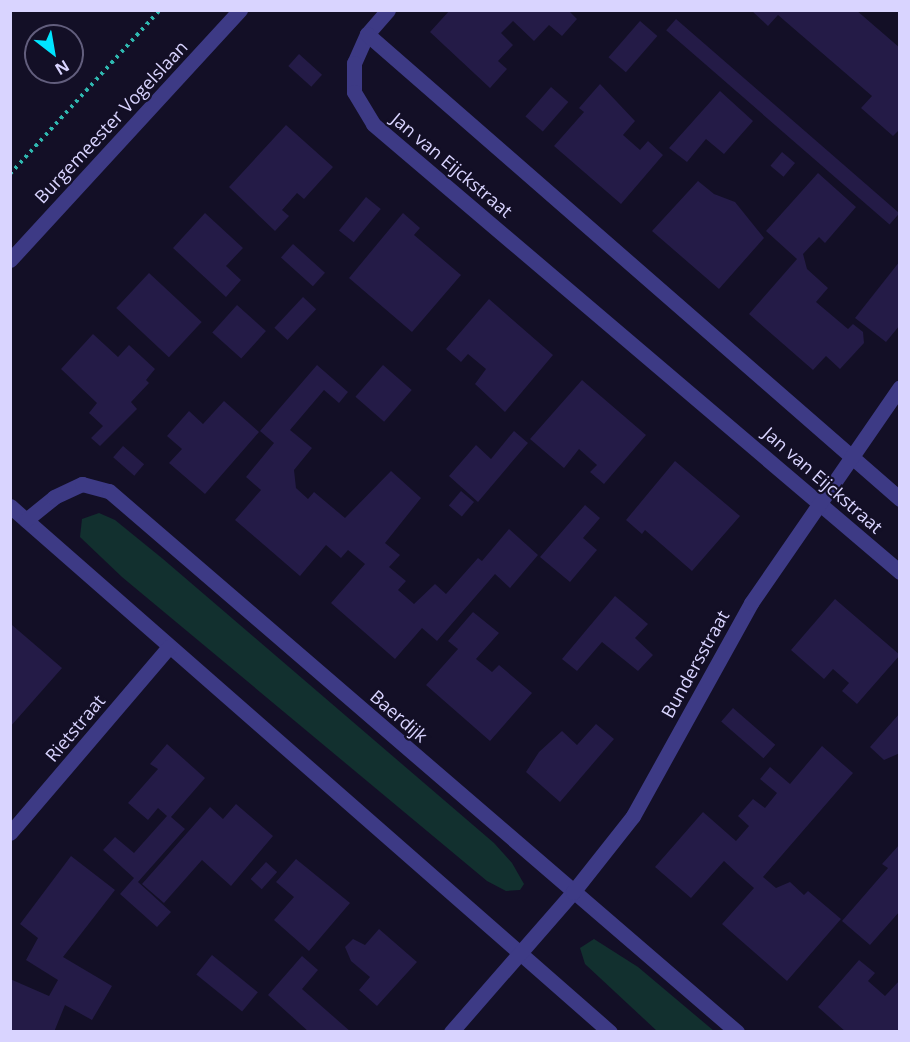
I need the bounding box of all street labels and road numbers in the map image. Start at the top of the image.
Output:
street label: Burgemeester Vogelslaan [30,36,192,208]
street label: Jan van Eijckstraat [387,108,517,222]
street label: Jan van Eijckstraat [759,422,887,538]
street label: Bundersstraat [657,606,733,722]
street label: Baerdijk [366,685,432,747]
street label: Rietstraat [41,690,109,766]

